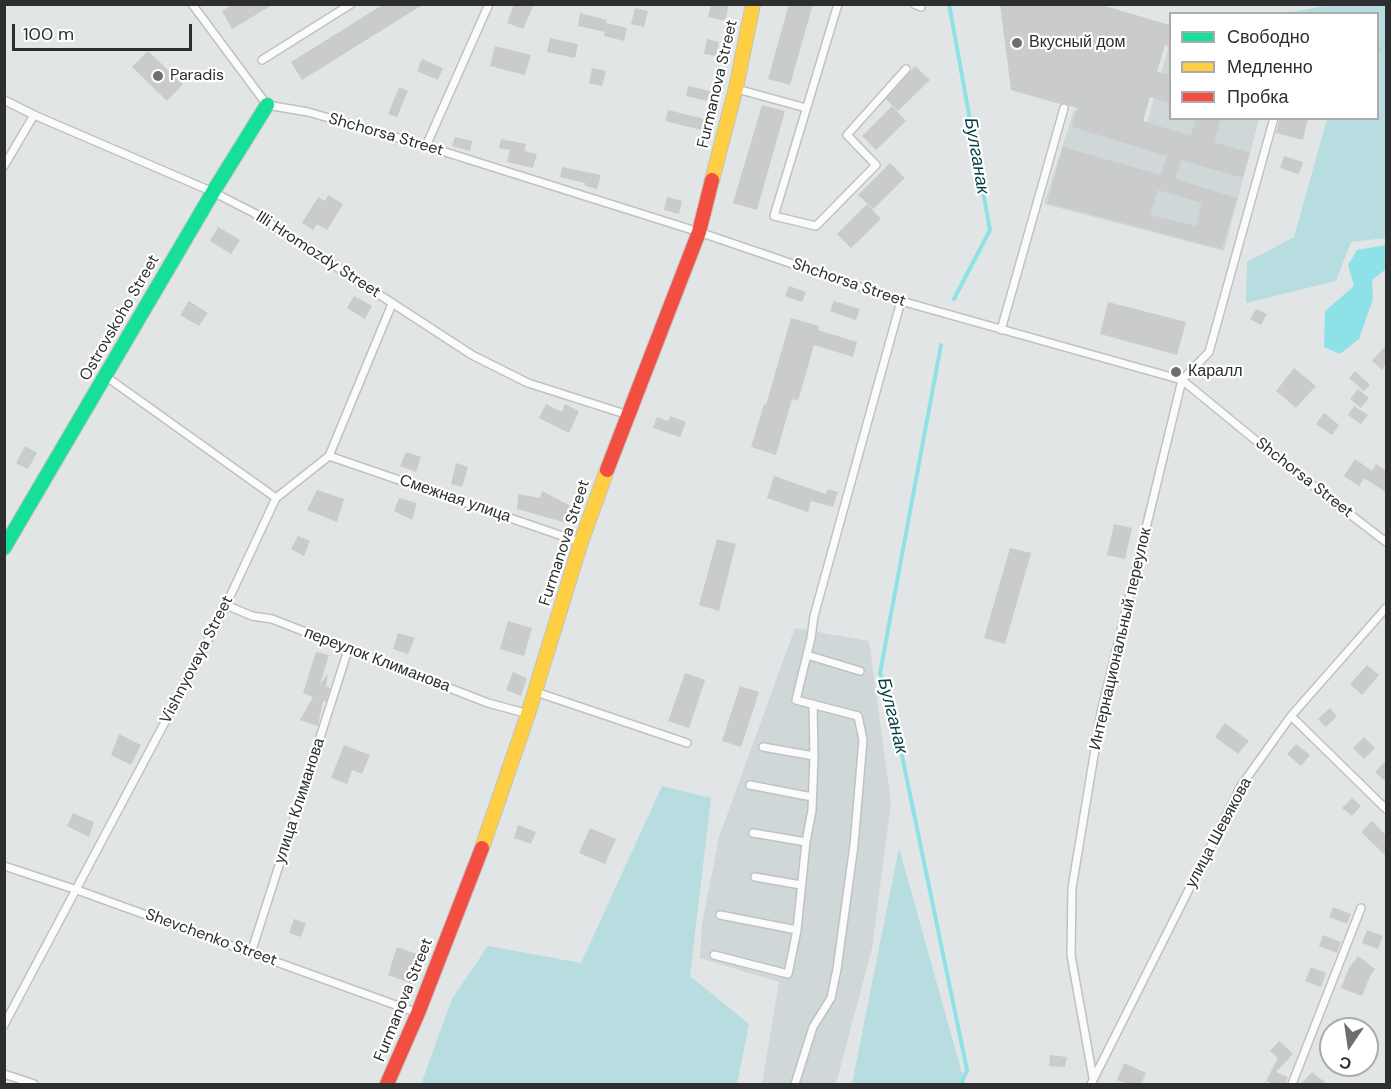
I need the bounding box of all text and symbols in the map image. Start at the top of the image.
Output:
scale bar [15,12,195,50]
legend [1169,12,1379,120]
street label: Furmanova Street [694,18,742,150]
text: 100 m [23,22,74,46]
text: Свободно [1227,25,1310,49]
place label: Вкусный дом [1029,33,1125,53]
marker: Вкусный дом [1010,36,1024,50]
text: Медленно [1227,55,1313,79]
place label: Paradis [170,66,224,86]
marker: Paradis [151,69,165,83]
text: Пробка [1227,85,1289,109]
street label: Shchorsa Street [326,109,446,161]
water label: Булганак [959,116,993,196]
street label: Illi Hromozdy Street [252,208,384,302]
street label: Ostrovskoho Street [76,252,164,384]
street label: Shchorsa Street [790,255,908,311]
place label: Каралл [1188,362,1243,382]
marker: Каралл [1169,365,1183,379]
street label: Shchorsa Street [1251,434,1357,522]
street label: Смежная улица [397,471,513,527]
street label: Furmanova Street [536,478,594,608]
street label: Интернациональный переулок [1086,526,1156,752]
street label: Vishnyovaya Street [156,593,238,727]
street label: переулок Климанова [301,623,453,697]
water label: Булганак [872,676,912,756]
street label: улица Климанова [271,736,329,866]
street label: улица Шевякова [1182,775,1256,891]
street label: Shevchenko Street [143,905,279,971]
street label: Furmanova Street [371,936,437,1064]
north arrow [1319,1017,1379,1077]
text: С [1337,1052,1353,1075]

